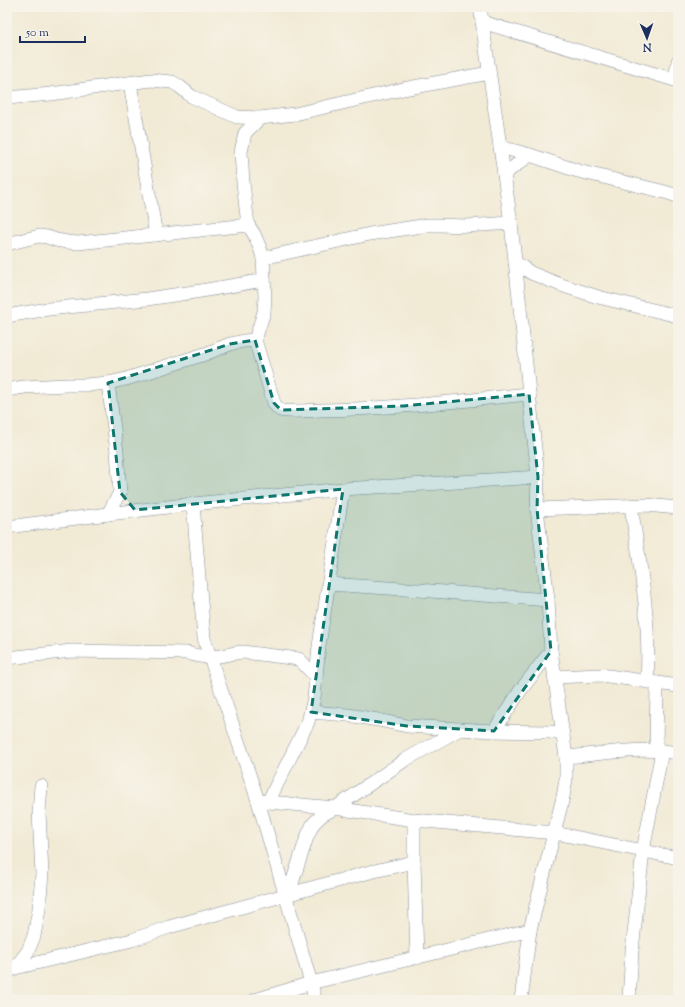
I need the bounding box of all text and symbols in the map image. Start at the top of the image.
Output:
scale bar [20,18,85,44]
north arrow [627,18,667,58]
text: 50 m [25,24,49,42]
text: N [642,39,653,55]

